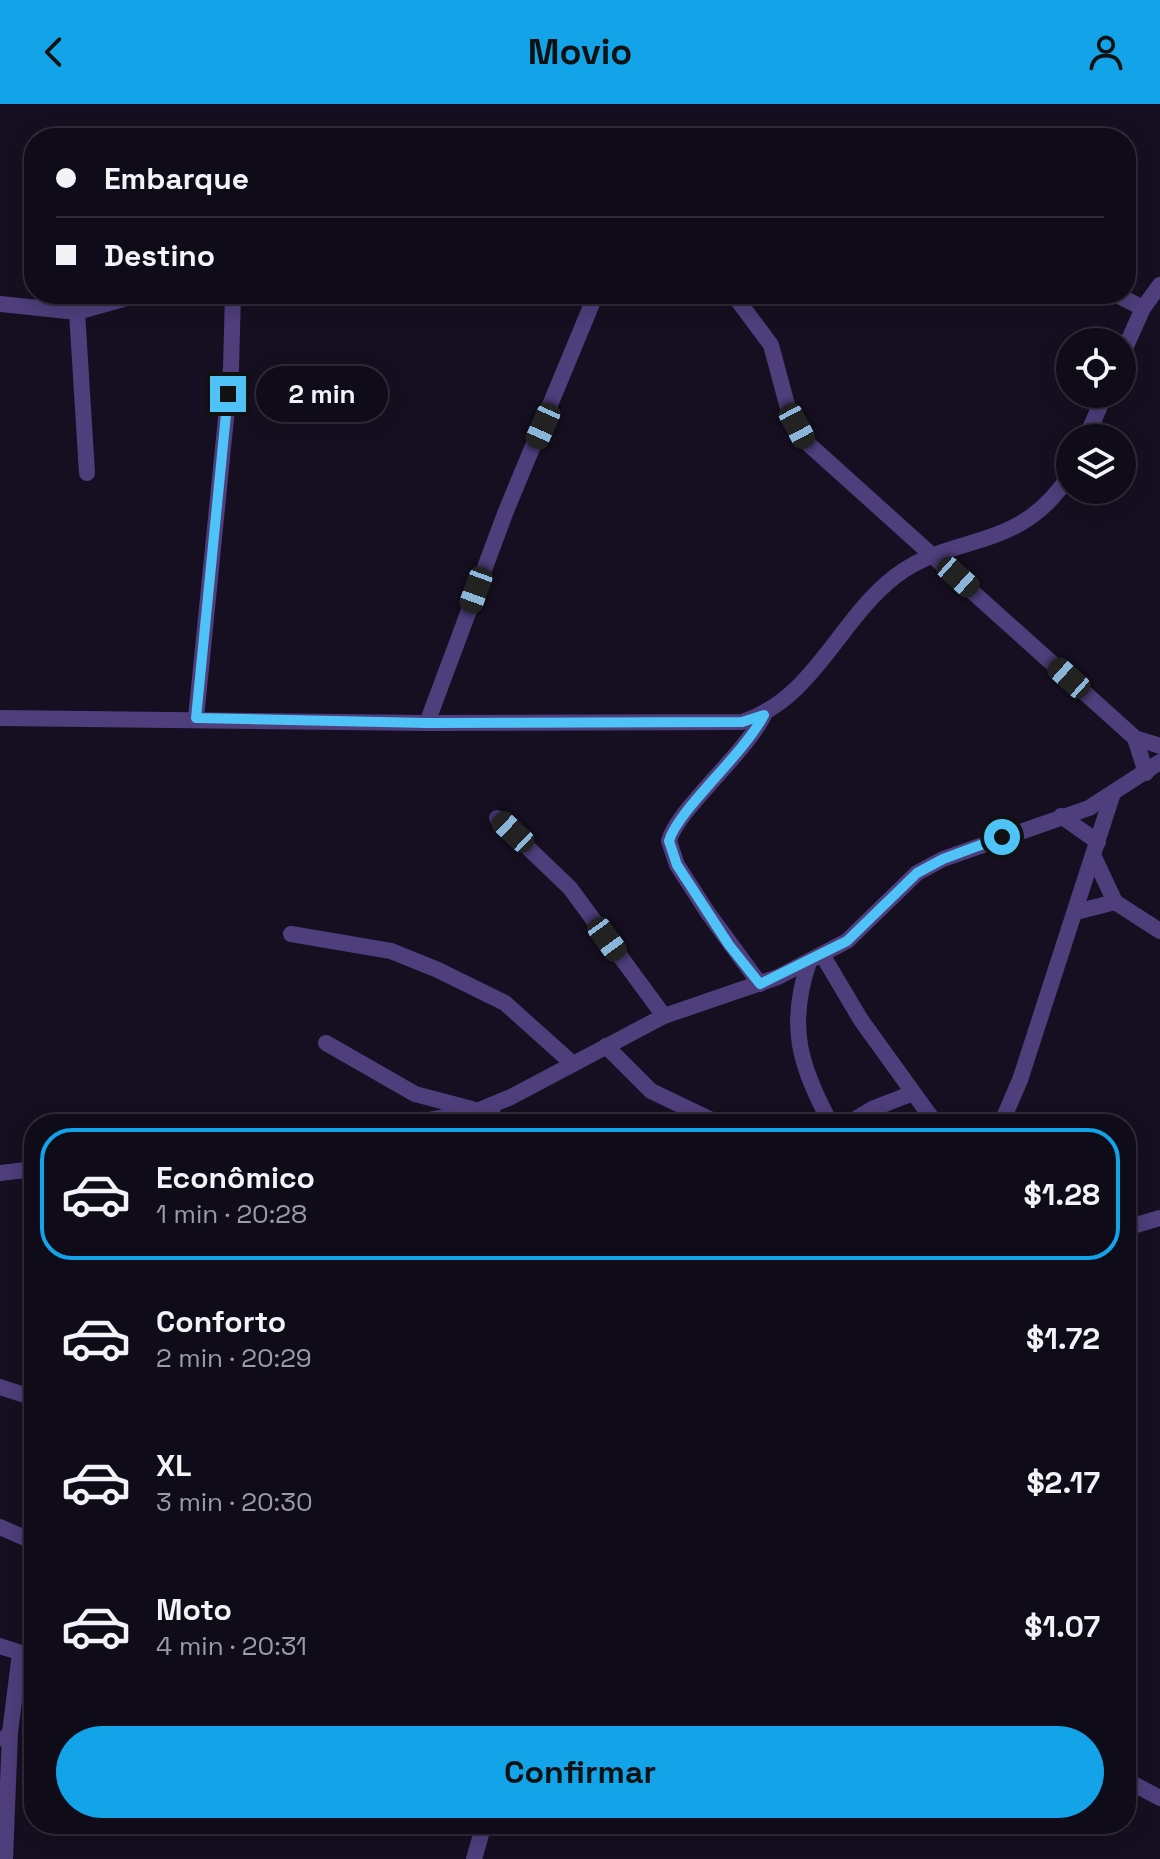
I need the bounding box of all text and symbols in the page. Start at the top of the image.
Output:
text: Movio [528,29,632,75]
icon: back [32,30,76,74]
icon: person [1084,30,1128,74]
text: Embarque [104,159,249,198]
text: Destino [104,236,215,275]
map controls [1056,328,1136,504]
button: locate [1056,328,1136,408]
callout: 2 min [256,366,388,422]
route end [210,376,246,412]
text: 2 min [288,377,356,411]
car [522,399,564,453]
car [775,399,819,453]
button: layers [1056,424,1136,504]
car [932,552,984,602]
car [457,563,495,617]
car [1043,653,1095,703]
car [487,807,539,857]
route start [984,819,1020,855]
car [583,913,631,965]
icon: car [60,1158,132,1230]
text: Econômico [156,1158,315,1197]
text: $1.28 [1024,1175,1100,1214]
text: 1 min · 20:28 [156,1197,307,1231]
icon: car [60,1302,132,1374]
text: Conforto [156,1302,286,1341]
text: $1.72 [1026,1319,1100,1358]
text: 2 min · 20:29 [156,1341,312,1375]
icon: car [60,1446,132,1518]
text: XL [156,1446,192,1485]
text: $2.17 [1026,1463,1100,1502]
text: 3 min · 20:30 [156,1485,313,1519]
icon: car [60,1590,132,1662]
text: Moto [156,1590,232,1629]
text: $1.07 [1024,1607,1100,1646]
text: 4 min · 20:31 [156,1629,307,1663]
button: Confirmar [56,1726,1104,1818]

